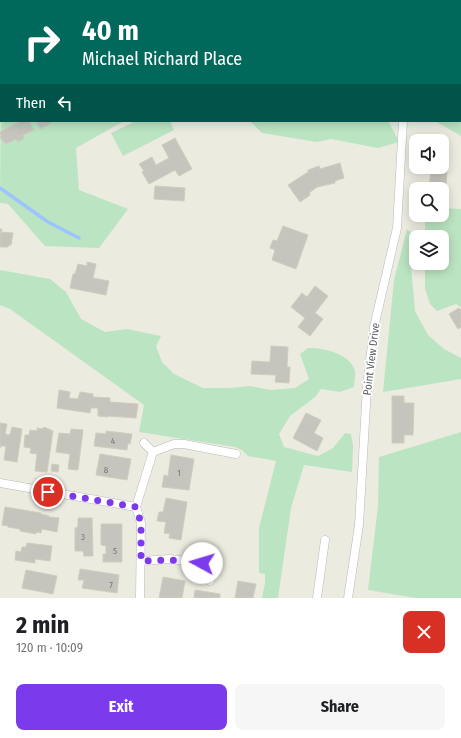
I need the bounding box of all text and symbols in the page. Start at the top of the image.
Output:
text: 40 m [82,14,139,47]
icon: right [16,16,68,68]
text: Michael Richard Place [82,48,242,70]
icon: left [54,92,76,114]
text: Then [16,94,46,112]
map controls [409,134,449,270]
button: sound [409,134,449,174]
button: search [409,182,449,222]
button: layers [409,230,449,270]
street label: Point View Drive [361,322,382,396]
house number: 4 [111,436,116,446]
house number: 8 [104,465,109,475]
house number: 1 [177,468,181,478]
pin [31,475,65,509]
icon: arrive [37,481,59,503]
house number: 3 [81,532,85,542]
position arrow [181,542,223,584]
house number: 5 [113,546,117,556]
house number: 7 [109,580,113,590]
text: 2 min [16,611,69,639]
button: close [403,611,445,653]
text: 120 m · 10:09 [16,640,83,655]
button: Exit [16,684,227,730]
button: Share [235,684,445,730]

